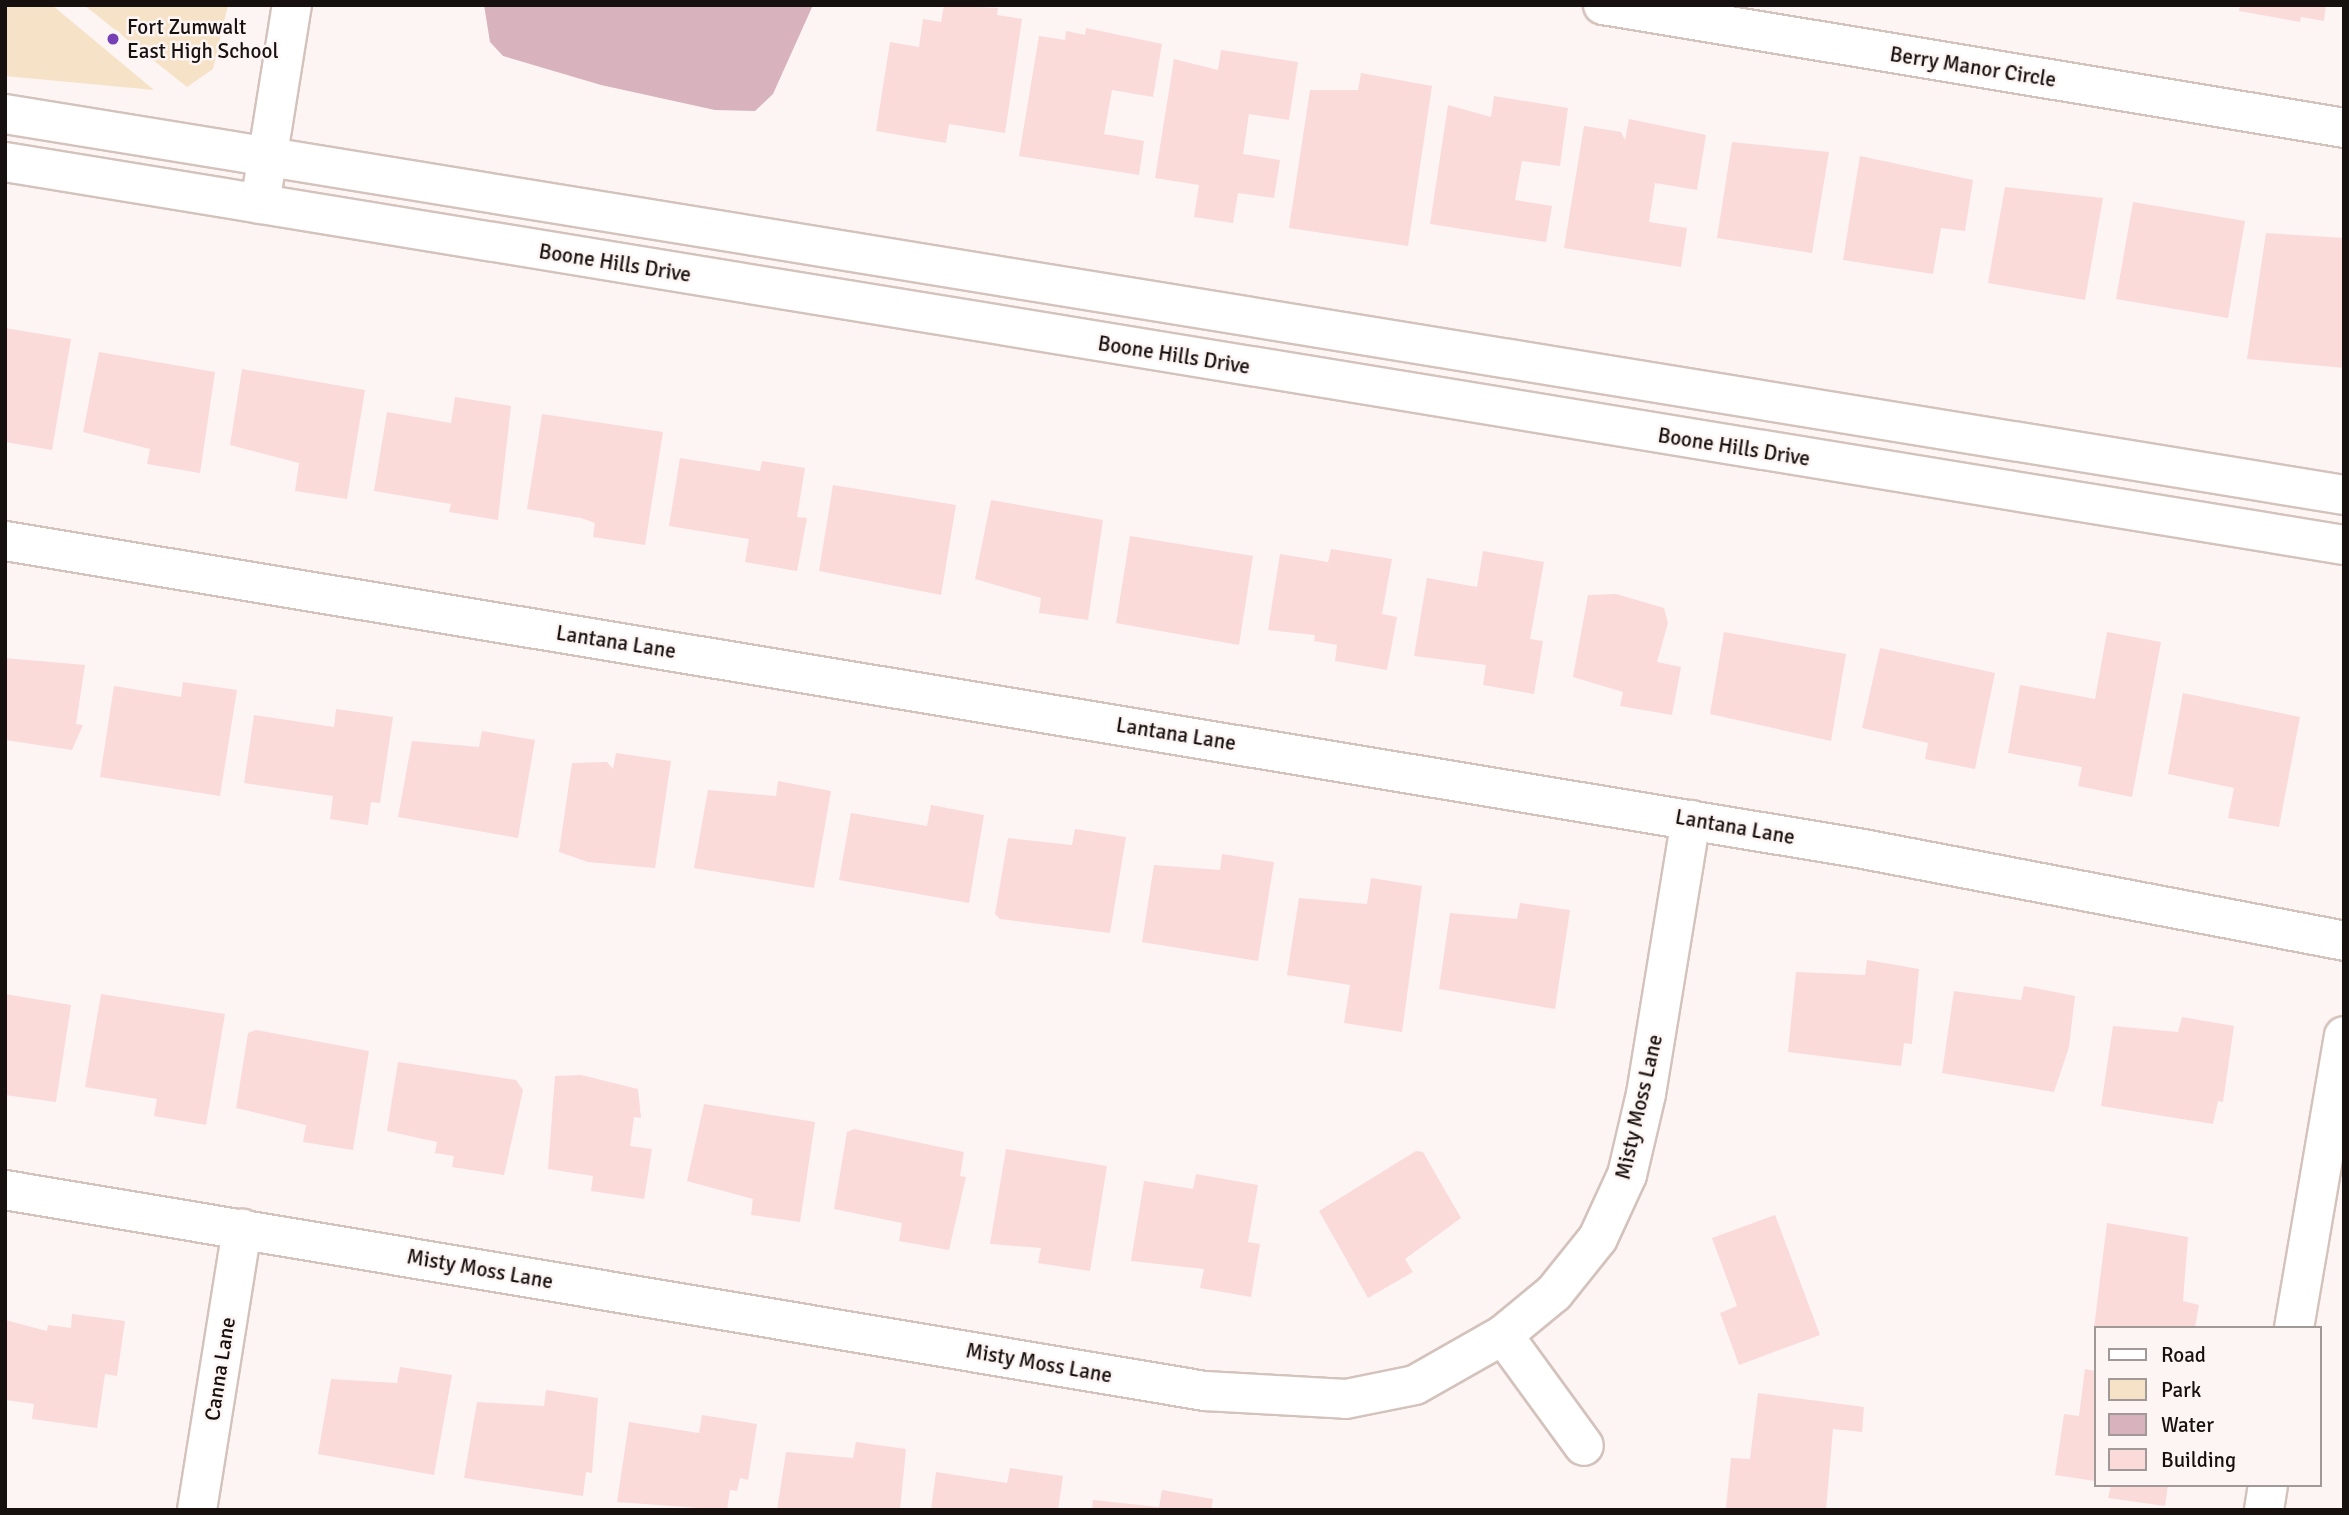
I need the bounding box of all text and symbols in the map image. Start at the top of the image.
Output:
place label: Fort Zumwalt East High School [127,14,279,64]
marker: Fort Zumwalt East High School [105,31,121,47]
street label: Berry Manor Circle [1888,41,2058,93]
street label: Boone Hills Drive [537,239,693,287]
street label: Boone Hills Drive [1096,331,1252,379]
street label: Boone Hills Drive [1656,423,1812,471]
street label: Lantana Lane [554,620,678,664]
street label: Lantana Lane [1114,712,1238,756]
street label: Lantana Lane [1673,804,1797,850]
street label: Misty Moss Lane [1610,1032,1668,1182]
street label: Misty Moss Lane [405,1244,555,1294]
street label: Canna Lane [199,1315,241,1423]
legend [2094,1326,2321,1487]
street label: Misty Moss Lane [964,1338,1114,1388]
text: Road [2161,1342,2206,1368]
text: Park [2161,1377,2201,1403]
text: Water [2161,1412,2214,1438]
text: Building [2161,1447,2236,1473]

